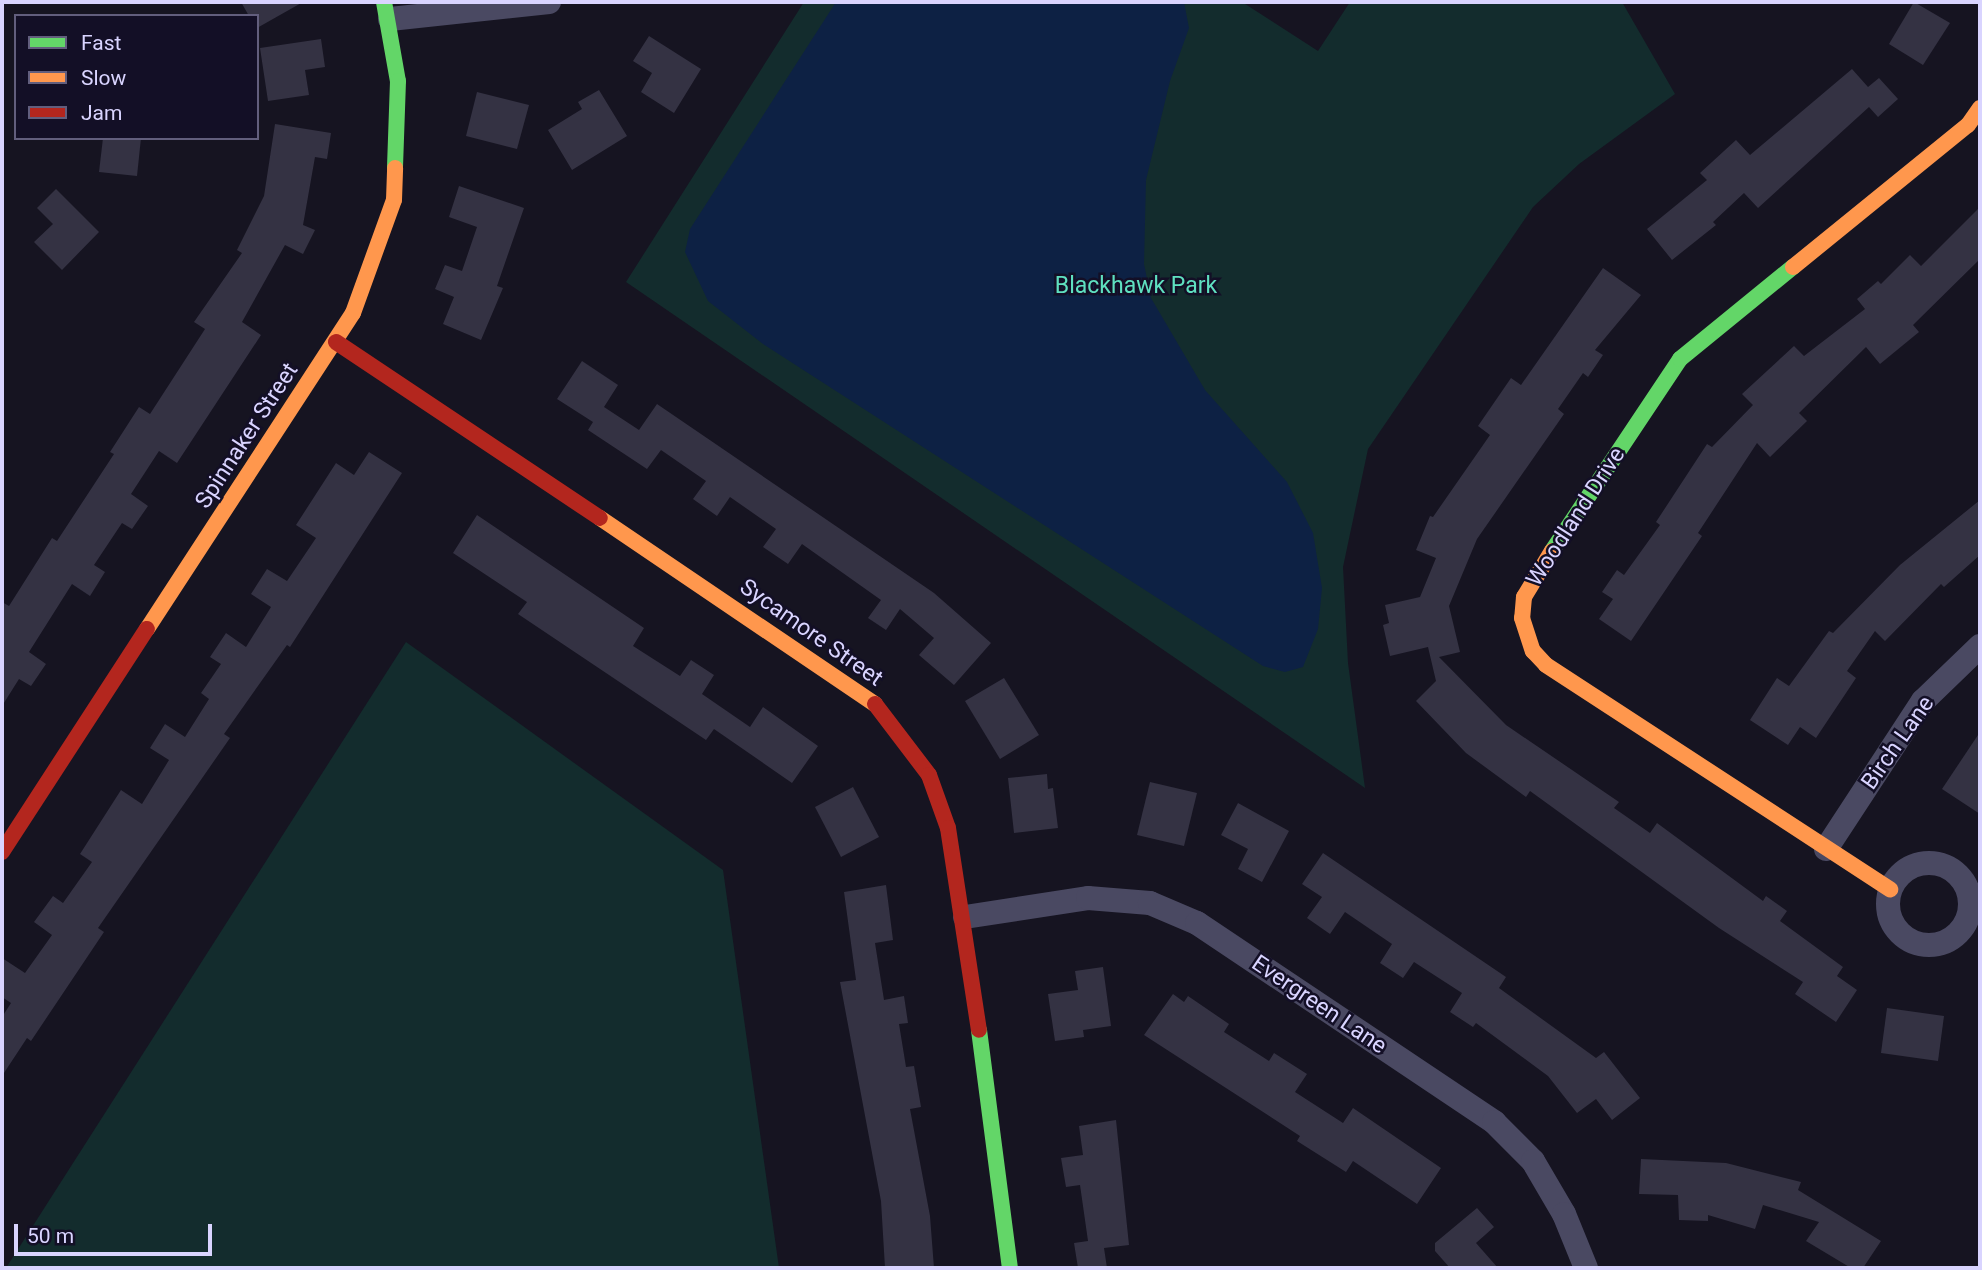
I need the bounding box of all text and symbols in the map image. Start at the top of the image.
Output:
legend [14,14,259,140]
text: Fast [81,31,121,55]
text: Slow [81,66,126,90]
text: Jam [81,101,122,125]
park label: Blackhawk Park [1055,272,1217,300]
street label: Spinnaker Street [190,358,304,514]
street label: Woodland Drive [1521,442,1631,592]
street label: Sycamore Street [734,573,888,693]
street label: Birch Lane [1856,691,1940,795]
street label: Evergreen Lane [1246,950,1392,1060]
scale bar [18,1210,215,1254]
text: 50 m [27,1224,74,1248]

